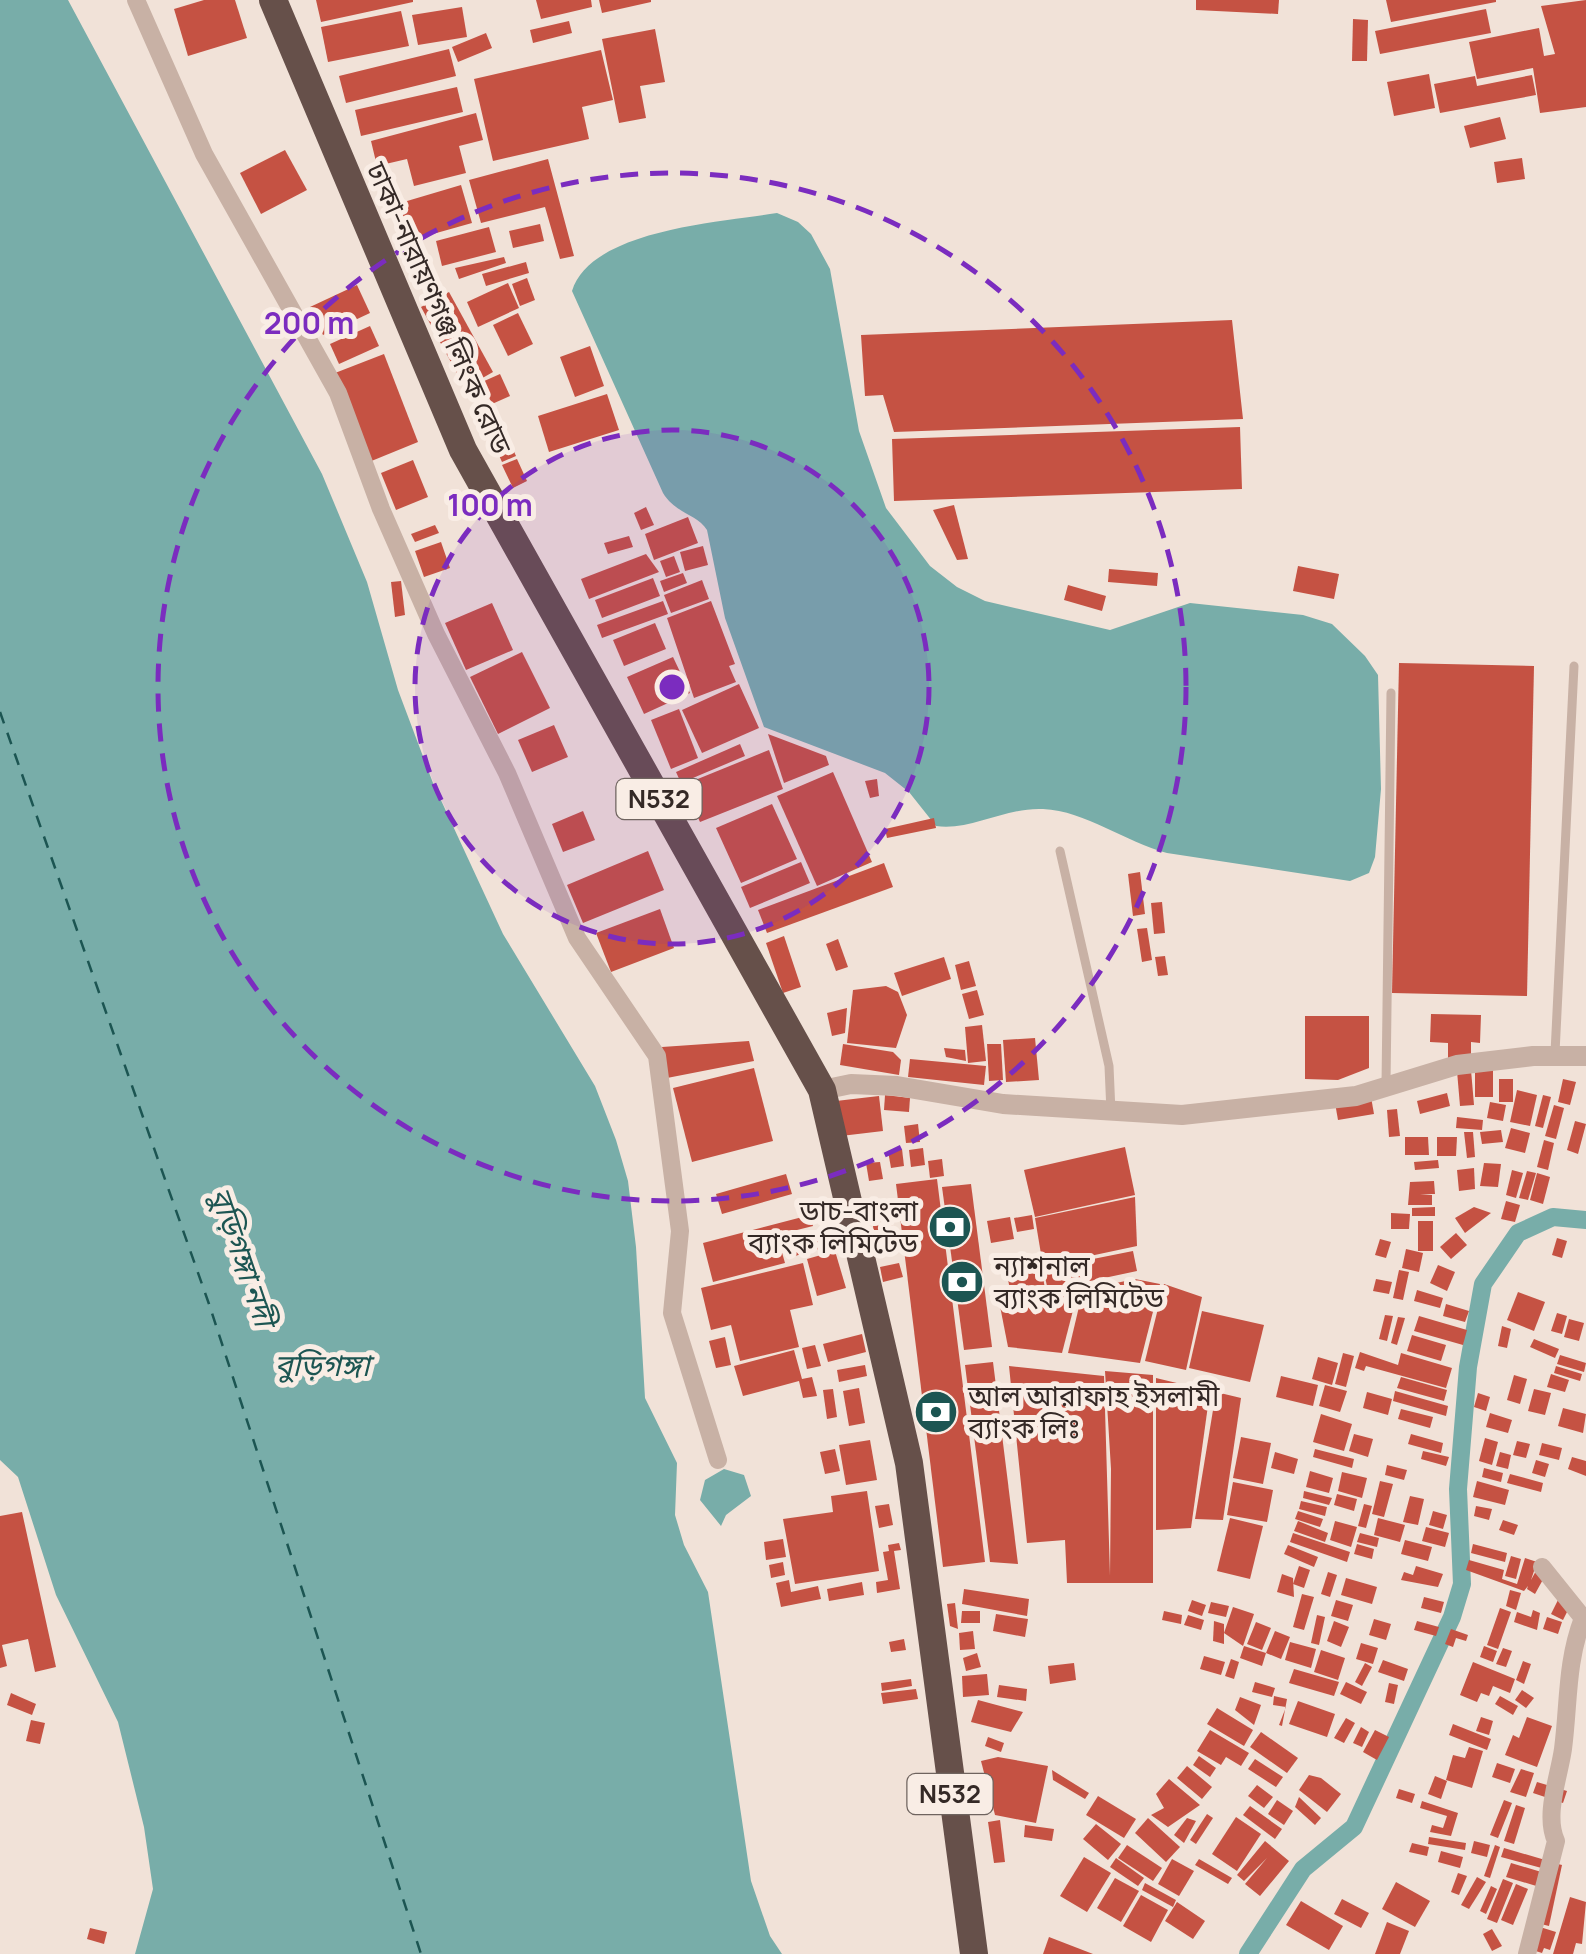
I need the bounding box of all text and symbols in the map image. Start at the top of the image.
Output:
street label: ঢাকা-নারায়ণগঞ্জ লিংক রোড [358,155,522,460]
text: 200 m [264,302,354,343]
text: 100 m [447,484,533,525]
centre of rings [654,669,690,705]
road number: N532 [616,779,702,819]
water label: বুড়িগঙ্গা নদী [201,1182,288,1336]
place label: ডাচ-বাংলা ব্যাংক লিমিটেড [747,1191,919,1261]
bank icon: ডাচ-বাংলা ব্যাংক লিমিটেড [927,1204,973,1250]
place label: ন্যাশনাল ব্যাংক লিমিটেড [993,1246,1165,1316]
bank icon: ন্যাশনাল ব্যাংক লিমিটেড [939,1259,985,1305]
water label: বুড়িগঙ্গা [274,1344,375,1385]
place label: আল আরাফাহ ইসলামী ব্যাংক লিঃ [967,1376,1220,1446]
bank icon: আল আরাফাহ ইসলামী ব্যাংক লিঃ [913,1389,959,1435]
road number: N532 [908,1774,992,1814]

